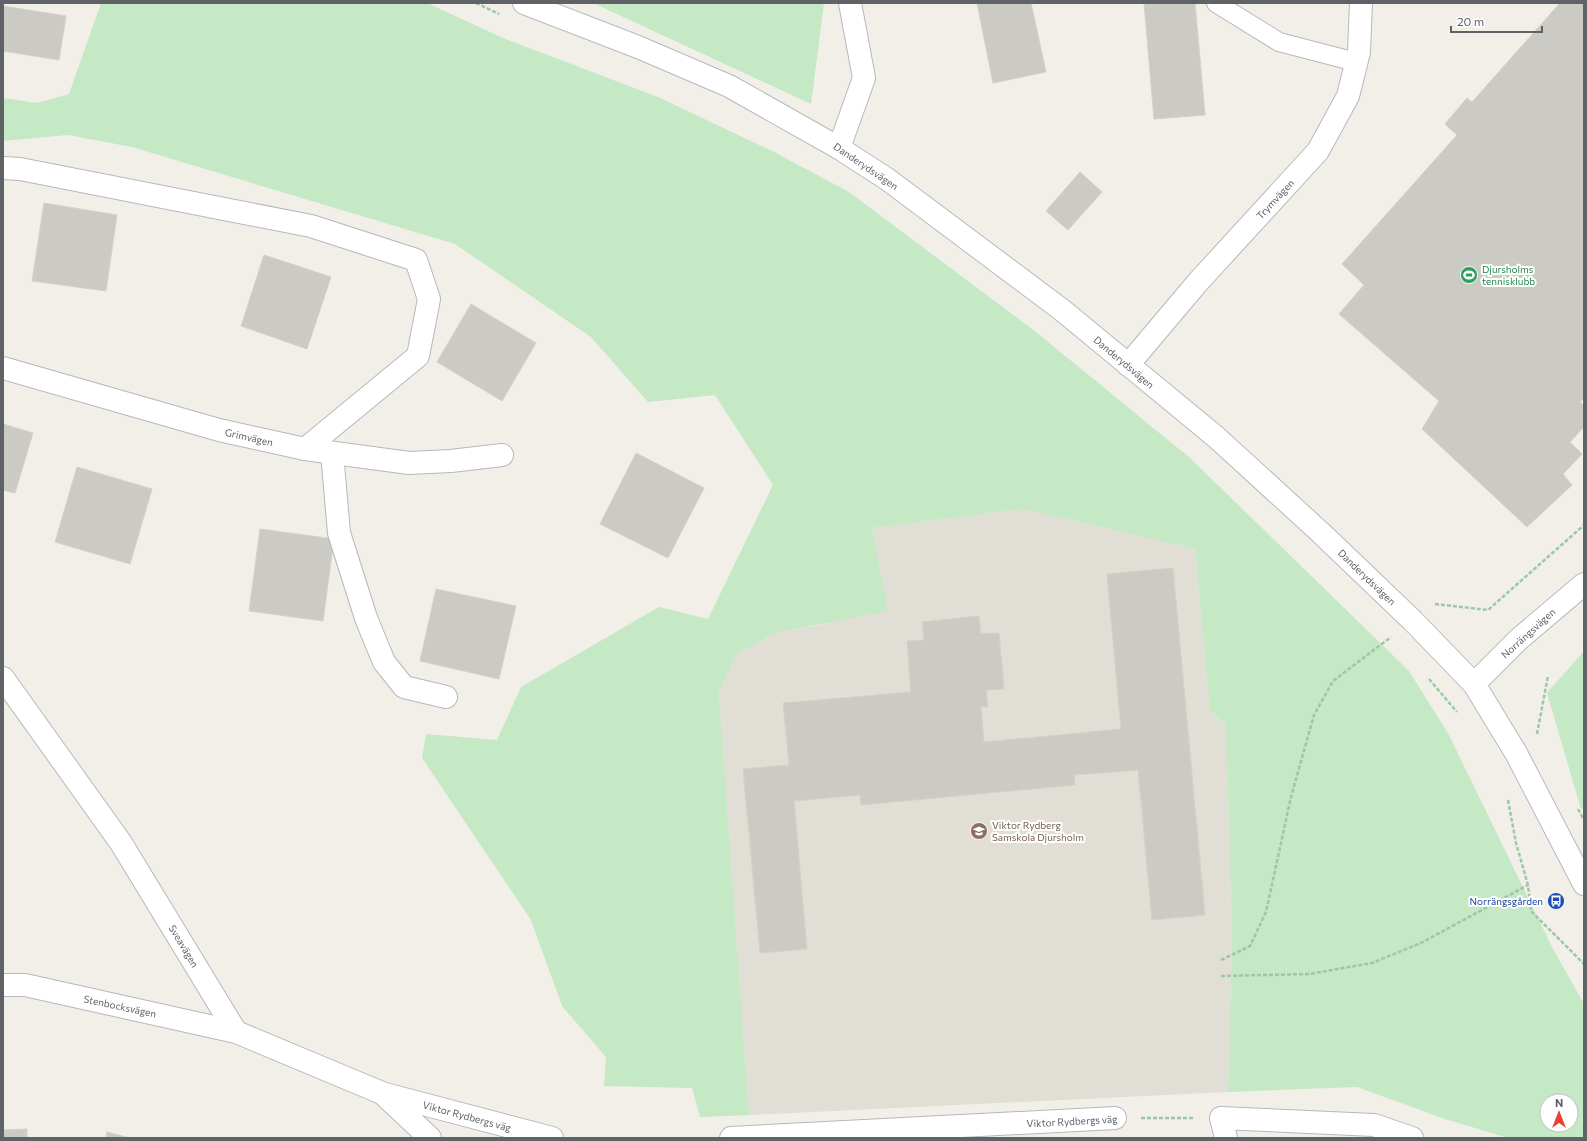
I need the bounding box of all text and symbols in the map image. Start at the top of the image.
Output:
scale bar [1451,8,1542,34]
text: 20 m [1457,14,1484,28]
street label: Danderydsvägen [831,140,901,192]
street label: Trymvägen [1254,177,1296,221]
place label: Djursholms tennisklubb [1482,263,1535,287]
sports icon: Djursholms tennisklubb [1459,265,1479,285]
street label: Danderydsvägen [1091,333,1157,391]
street label: Grimvägen [224,426,274,448]
street label: Danderydsvägen [1336,547,1398,607]
street label: Norrängsvägen [1498,606,1558,660]
place label: Viktor Rydberg Samskola Djursholm [992,819,1084,843]
school or university icon: Viktor Rydberg Samskola Djursholm [969,821,989,841]
bus stop icon: Norrängsgården [1546,891,1566,911]
place label: Norrängsgården [1470,895,1543,907]
street label: Sveavägen [167,923,201,969]
street label: Stenbocksvägen [83,992,157,1020]
north arrow [1539,1093,1579,1133]
text: N [1555,1096,1563,1109]
street label: Viktor Rydbergs väg [422,1098,513,1134]
street label: Viktor Rydbergs väg [1026,1113,1118,1129]

